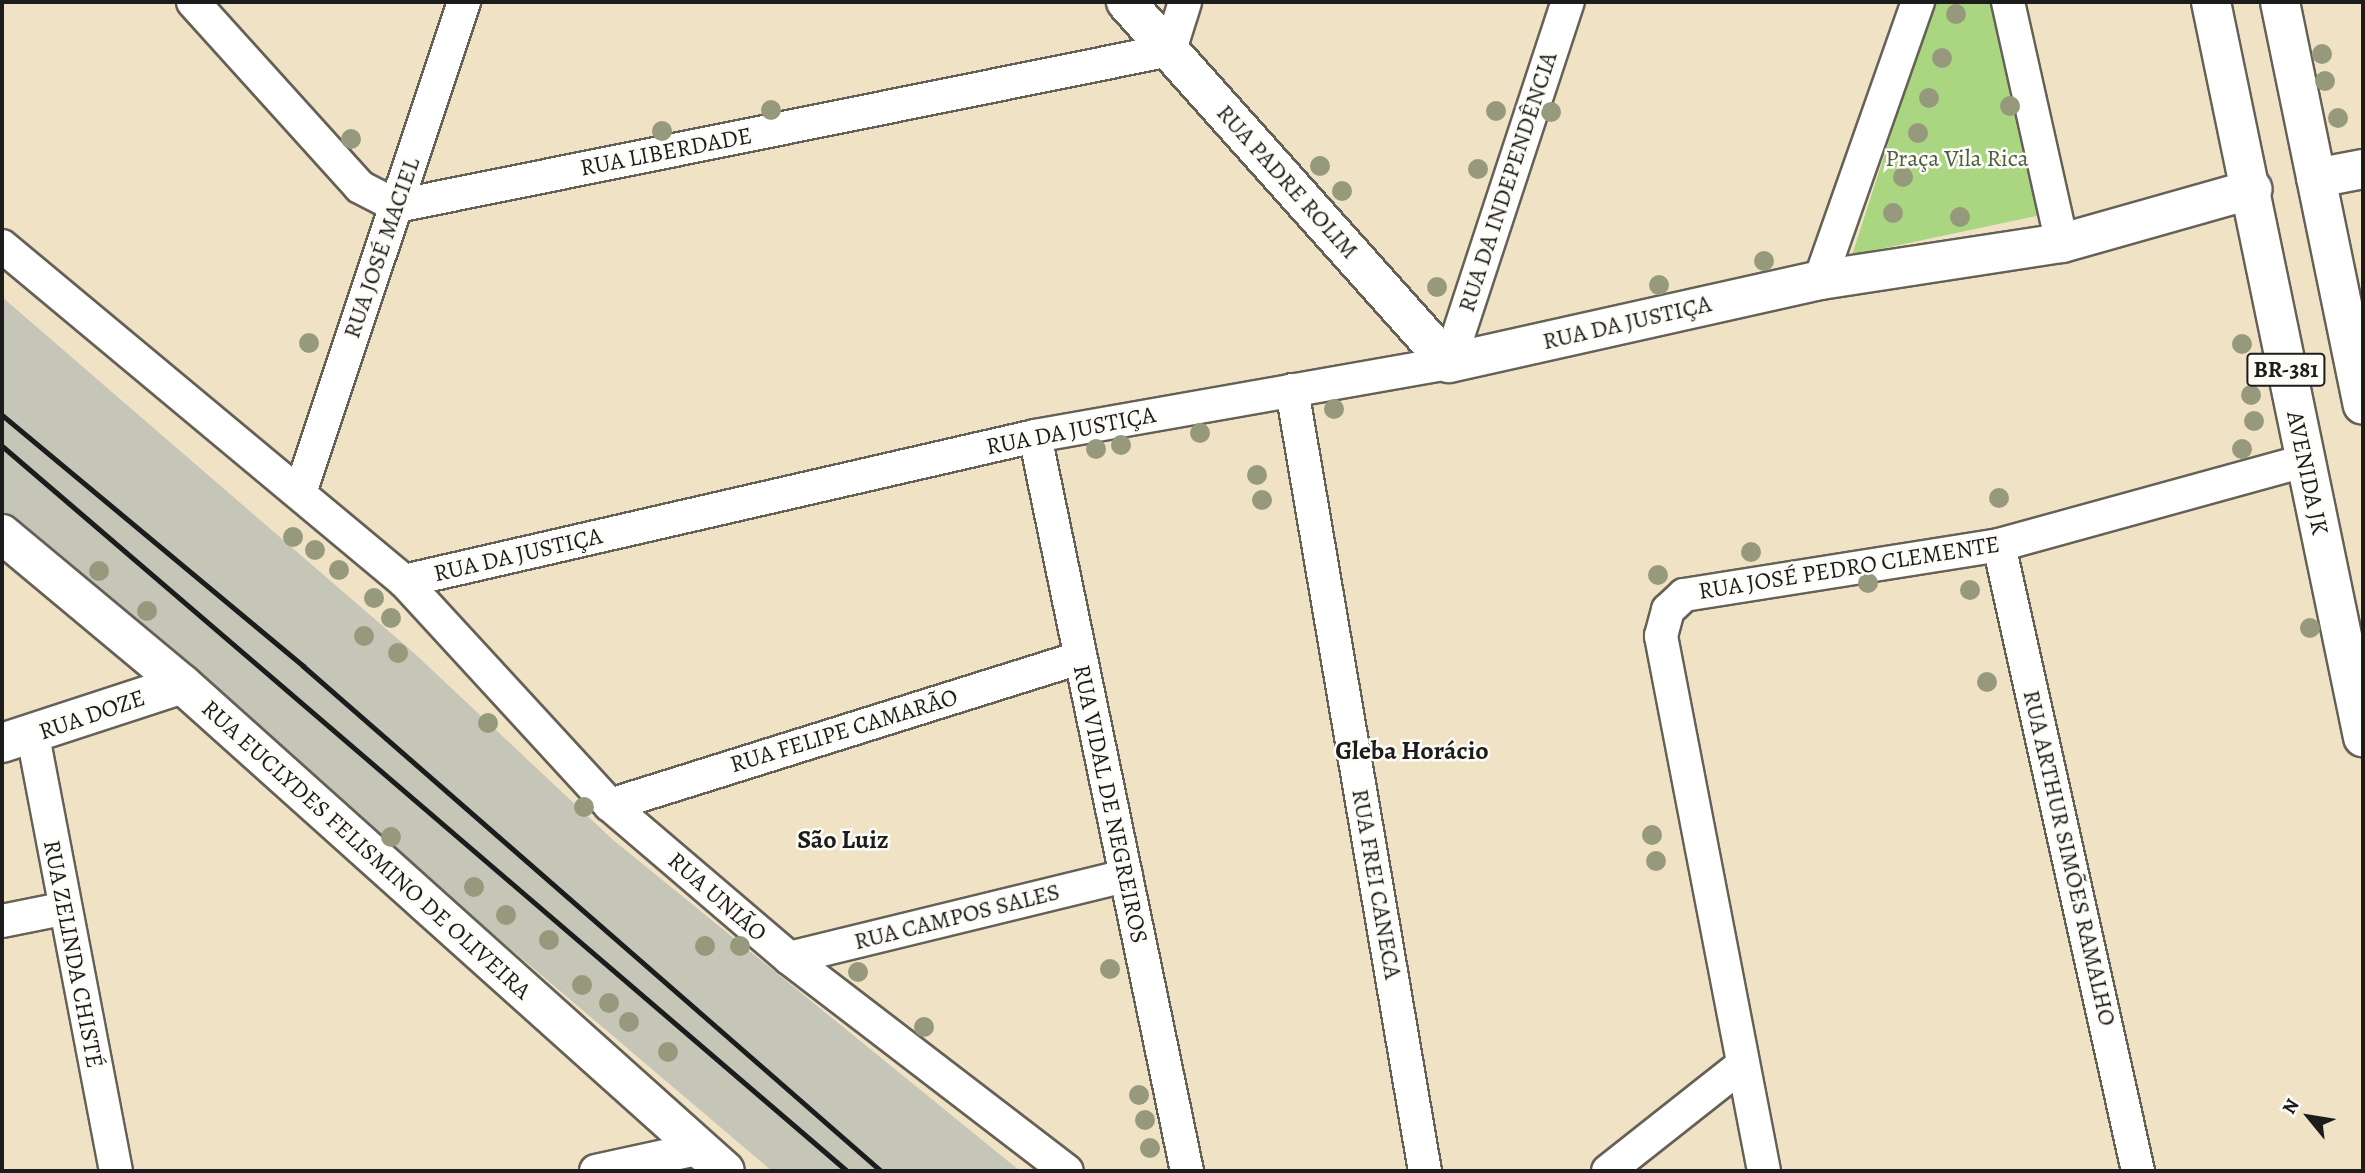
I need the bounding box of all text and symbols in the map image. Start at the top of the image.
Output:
street label: RUA DA INDEPENDÊNCIA [1452,48,1564,316]
street label: RUA PADRE ROLIM [1210,99,1364,265]
street label: RUA LIBERDADE [578,121,754,183]
park label: Praça Vila Rica [1885,145,2029,173]
street label: RUA JOSÉ MACIEL [338,154,426,342]
street label: RUA DA JUSTIÇA [1540,290,1714,356]
road number: BR-381 [2246,350,2326,390]
street label: RUA DA JUSTIÇA [984,400,1158,462]
street label: AVENIDA JK [2280,408,2334,538]
street label: RUA DA JUSTIÇA [431,522,605,588]
street label: RUA JOSÉ PEDRO CLEMENTE [1696,530,2002,606]
street label: RUA VIDAL DE NEGREIROS [1066,662,1154,946]
street label: RUA DOZE [35,683,149,747]
street label: RUA FELIPE CAMARÃO [727,683,961,779]
street label: RUA ARTHUR SIMÕES RAMALHO [2016,687,2122,1029]
street label: RUA EUCLYDES FELISMINO DE OLIVEIRA [195,694,537,1006]
district label: Gleba Horácio [1335,735,1489,767]
street label: RUA FREI CANECA [1345,787,1407,981]
district label: São Luiz [797,824,889,856]
street label: RUA ZELINDA CHISTÉ [37,838,109,1070]
street label: RUA UNIÃO [662,846,772,948]
street label: RUA CAMPOS SALES [851,877,1063,957]
north arrow [2274,1082,2344,1152]
text: N [2276,1094,2306,1119]

